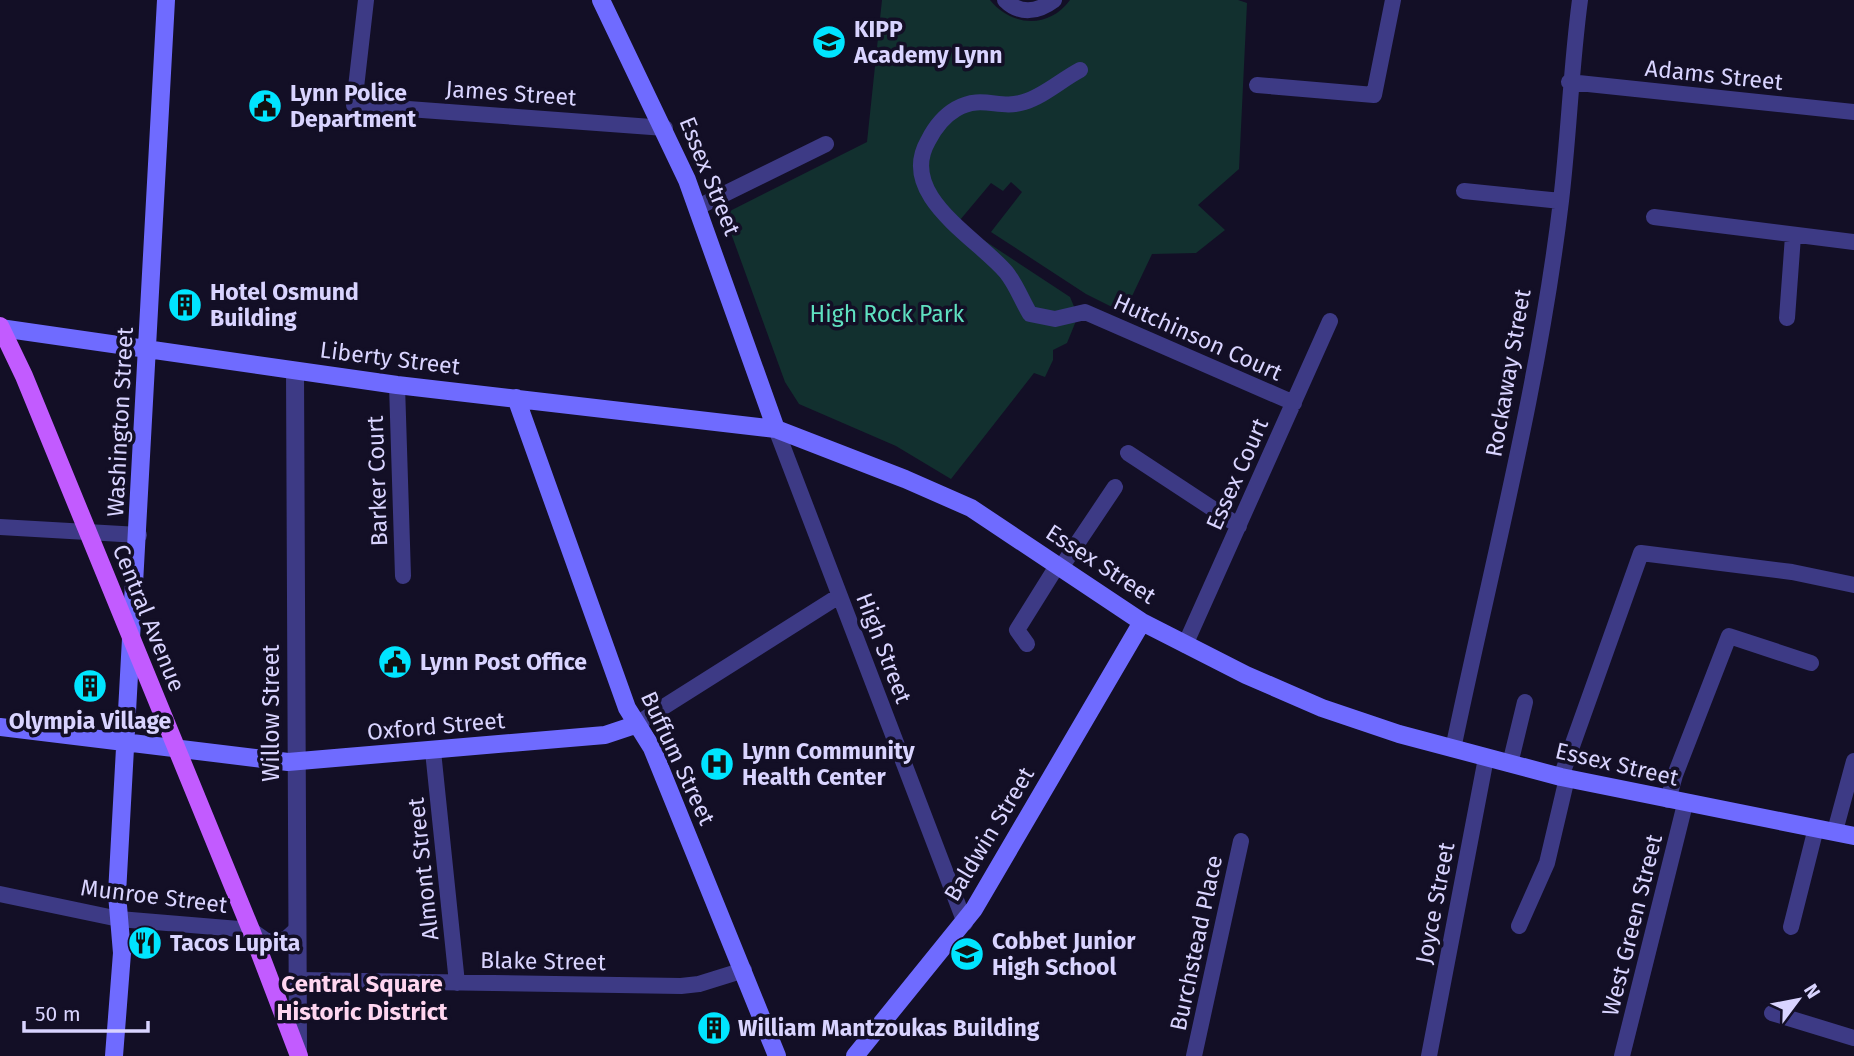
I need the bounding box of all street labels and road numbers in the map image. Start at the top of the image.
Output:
street label: Adams Street [1644,54,1785,96]
street label: James Street [445,74,578,112]
street label: Essex Street [674,113,747,240]
street label: Rockaway Street [1479,286,1537,459]
street label: Hutchinson Court [1109,287,1287,387]
street label: Washington Street [101,326,139,518]
street label: Liberty Street [318,336,462,381]
street label: Essex Court [1200,413,1274,534]
street label: Barker Court [361,414,393,547]
street label: Essex Street [1041,518,1162,610]
street label: Central Avenue [107,540,191,696]
street label: High Street [850,589,918,708]
street label: Willow Street [257,644,285,782]
street label: Buffum Street [635,687,721,830]
street label: Oxford Street [366,706,507,746]
street label: Essex Street [1553,736,1682,792]
street label: Baldwin Street [938,761,1040,906]
street label: Almont Street [402,796,444,942]
street label: West Green Street [1596,831,1668,1019]
street label: Joyce Street [1410,839,1461,966]
street label: Burchstead Place [1164,853,1228,1033]
street label: Munroe Street [79,873,230,919]
street label: Blake Street [480,946,607,976]

